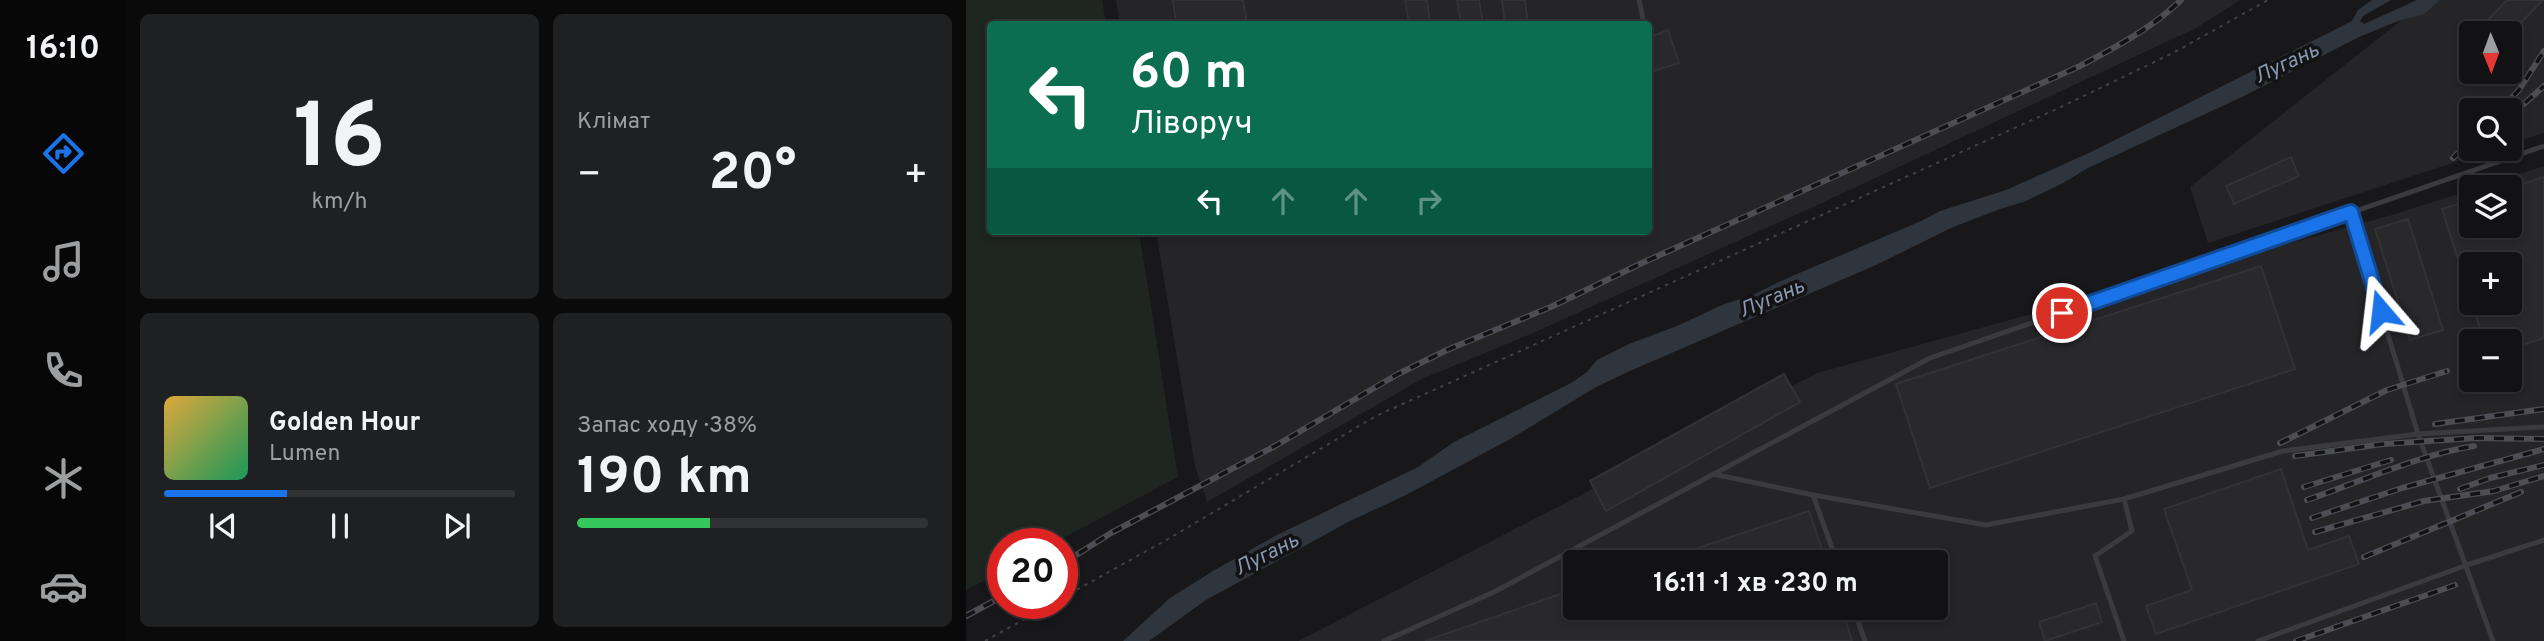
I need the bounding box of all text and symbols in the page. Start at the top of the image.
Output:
north arrow [2459,21,2522,84]
map controls [2459,21,2522,392]
text: 16:10 [26,30,100,70]
water label: Лугань [2250,37,2324,91]
text: 60 m [1130,44,1248,106]
icon: left [1015,49,1106,140]
text: 16 [293,85,386,200]
button: search [2459,98,2522,161]
text: Ліворуч [1130,105,1253,145]
text: Клімат [577,108,650,137]
icon: directions [39,129,88,178]
text: 20° [709,142,796,208]
text: − [577,152,602,201]
text: + [903,152,928,201]
button: layers [2459,175,2522,238]
icon: left [1191,182,1229,220]
icon: ahead [1264,182,1302,220]
icon: ahead [1337,182,1375,220]
icon: right [1410,182,1448,220]
text: km/h [312,188,367,217]
icon: music [39,237,88,286]
button: + [2459,252,2522,315]
water label: Лугань [1735,273,1809,325]
position arrow [2344,274,2418,348]
pin [2032,283,2092,343]
icon: arrive [2043,294,2081,332]
button: − [2459,329,2522,392]
icon: phone [39,346,88,395]
text: Golden Hour [269,407,420,440]
text: Запас ходу · 38% [577,412,757,441]
text: Lumen [269,440,340,469]
text: 190 km [577,446,752,512]
icon: climate [39,454,88,503]
icon: previous [204,507,242,545]
icon: pause [321,507,359,545]
icon: next [438,507,476,545]
water label: Лугань [1230,527,1304,583]
speed limit sign: 20 [987,528,1078,619]
icon: car [39,562,88,611]
text: 16:11 · 1 хв · 230 m [1653,568,1858,601]

